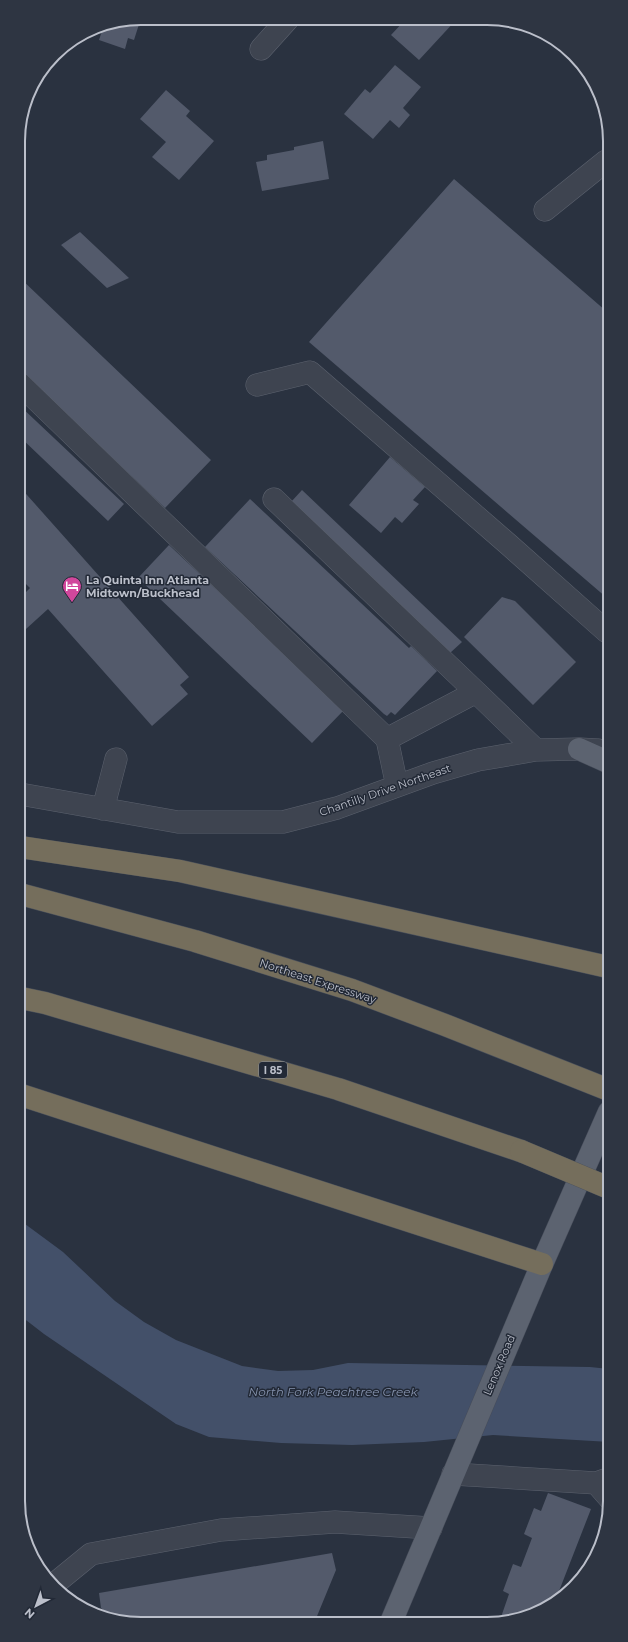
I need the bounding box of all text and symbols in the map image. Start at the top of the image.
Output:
place label: La Quinta Inn Atlanta Midtown/Buckhead [86,573,209,600]
hotel icon: La Quinta Inn Atlanta Midtown/Buckhead [61,575,83,603]
street label: Chantilly Drive Northeast [317,761,453,819]
street label: Northeast Expressway [258,956,378,1006]
road number: I 85 [259,1062,287,1078]
street label: Lenox Road [480,1332,518,1398]
water label: North Fork Peachtree Creek [248,1384,418,1399]
north arrow [16,1586,56,1626]
text: N [21,1605,37,1622]

